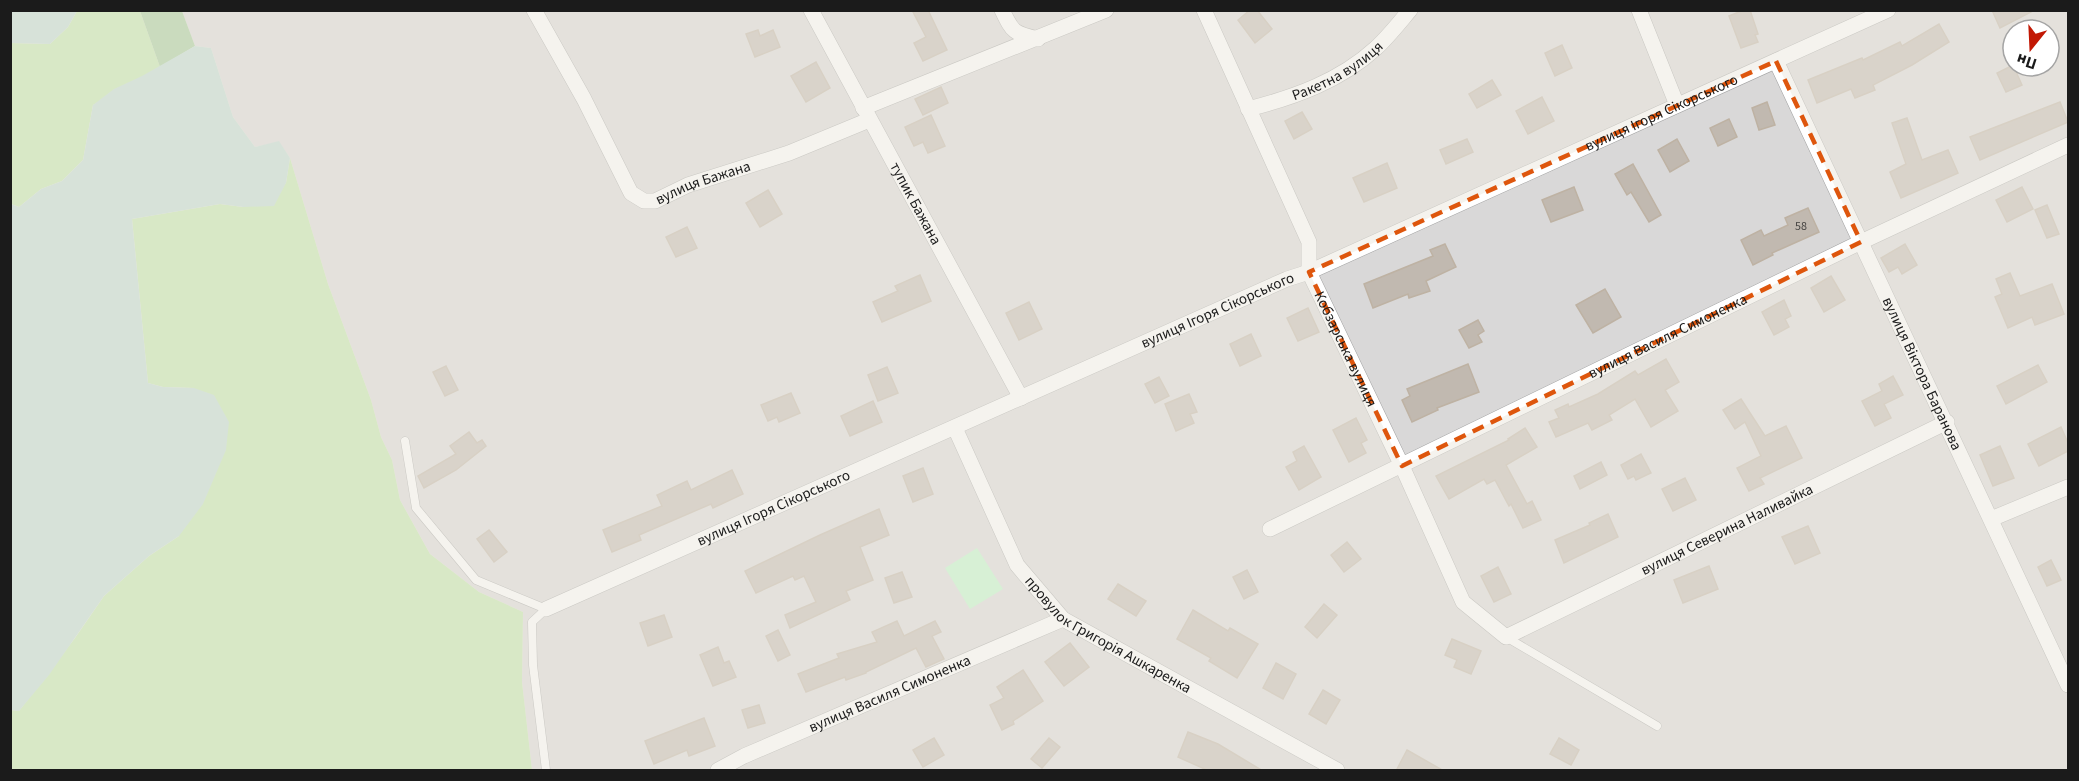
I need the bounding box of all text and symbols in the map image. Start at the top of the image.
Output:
north arrow [2001,18,2061,78]
street label: Ракетна вулиця [1289,36,1388,106]
text: Пн [2014,48,2040,75]
street label: вулиця Ігоря Сікорського [1581,69,1741,156]
street label: вулиця Бажана [652,155,753,210]
street label: тупик Бажана [885,158,947,249]
house number: 58 [1795,218,1807,235]
street label: вулиця Ігоря Сікорського [1137,267,1297,353]
street label: Кобзарська вулиця [1309,287,1383,410]
street label: вулиця Василя Симоненка [1585,288,1751,383]
street label: вулиця Віктора Баранова [1877,293,1967,454]
street label: вулиця Ігоря Сікорського [693,464,853,551]
street label: вулиця Северина Наливайка [1637,478,1817,580]
street label: провулок Григорія Ашкаренка [1020,571,1195,698]
street label: вулиця Василя Симоненка [805,649,974,738]

